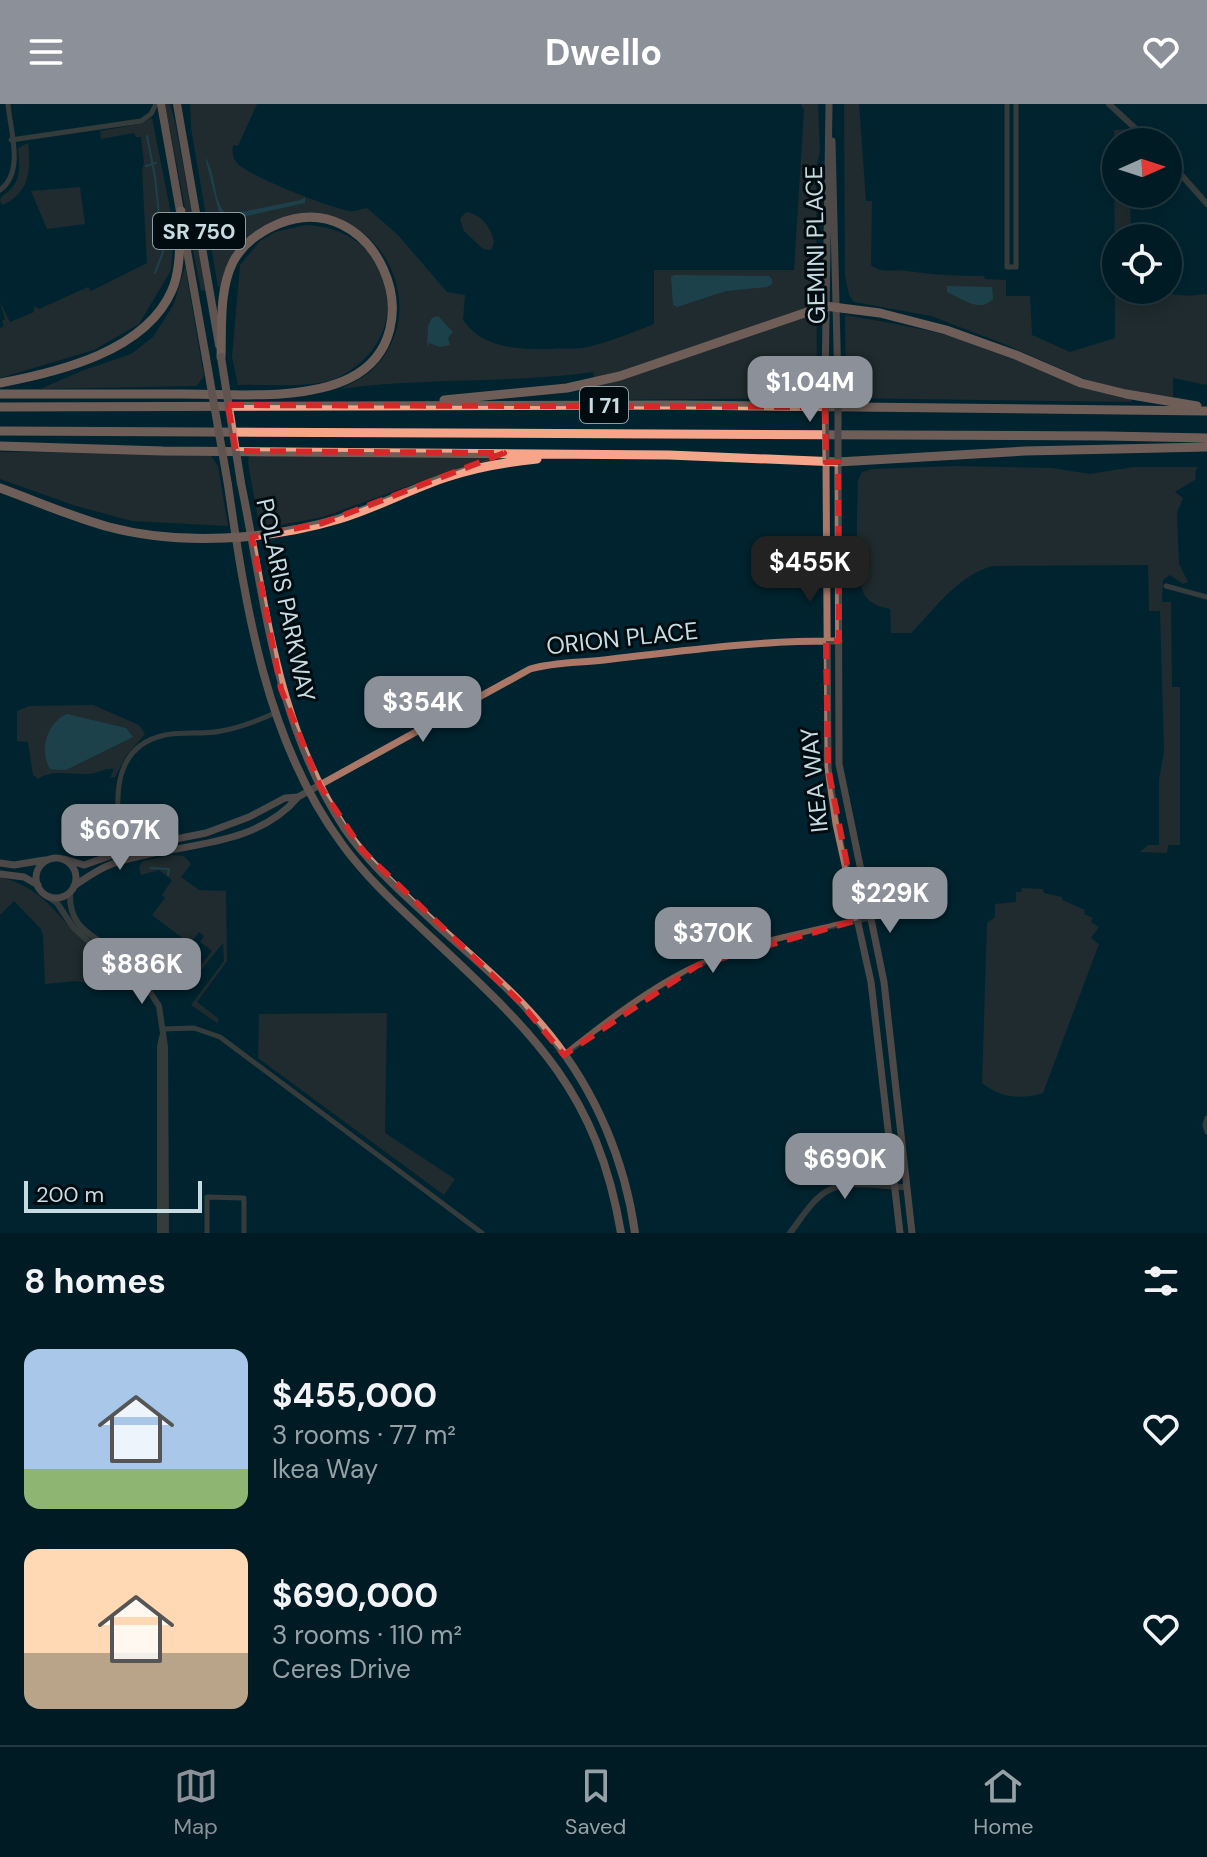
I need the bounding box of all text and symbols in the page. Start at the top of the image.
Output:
text: Dwello [545,29,662,76]
icon: menu [24,30,68,74]
icon: heart [1139,30,1183,74]
north arrow [1102,128,1182,208]
map controls [1102,128,1182,304]
street label: GEMINI PLACE [798,166,832,324]
road number: SR 750 [153,213,245,249]
button: locate [1102,224,1182,304]
pin: $1.04M [745,356,875,424]
text: $1.04M [766,365,854,399]
road number: I 71 [580,387,628,423]
street label: POLARIS PARKWAY [249,496,323,704]
pin: $455K [754,536,866,604]
text: $455K [769,545,851,579]
street label: ORION PLACE [545,615,699,661]
pin: $354K [367,676,479,744]
text: $354K [382,685,464,719]
street label: IKEA WAY [793,726,835,834]
pin: $607K [64,804,176,872]
text: $607K [79,813,161,847]
pin: $229K [834,867,946,935]
text: $229K [850,876,930,910]
pin: $370K [657,907,769,975]
text: $370K [673,916,753,950]
pin: $886K [86,938,198,1006]
text: $886K [101,947,183,981]
pin: $690K [789,1133,901,1201]
text: $690K [803,1142,887,1176]
scale bar [24,1177,202,1213]
text: 200 m [36,1180,104,1209]
text: 8 homes [24,1259,166,1304]
icon: filters [1139,1259,1183,1303]
text: $455,000 [272,1373,437,1418]
icon: home [88,1381,184,1477]
icon: heart [1139,1407,1183,1451]
text: 3 rooms · 77 m² [272,1418,456,1452]
text: Ikea Way [272,1452,378,1486]
text: $690,000 [272,1573,438,1618]
icon: home [88,1581,184,1677]
icon: heart [1139,1607,1183,1651]
text: 3 rooms · 110 m² [272,1618,462,1652]
text: Ceres Drive [272,1652,411,1686]
tab: Map [173,1764,218,1841]
tab: Saved [565,1764,626,1841]
tab: Home [973,1764,1034,1841]

